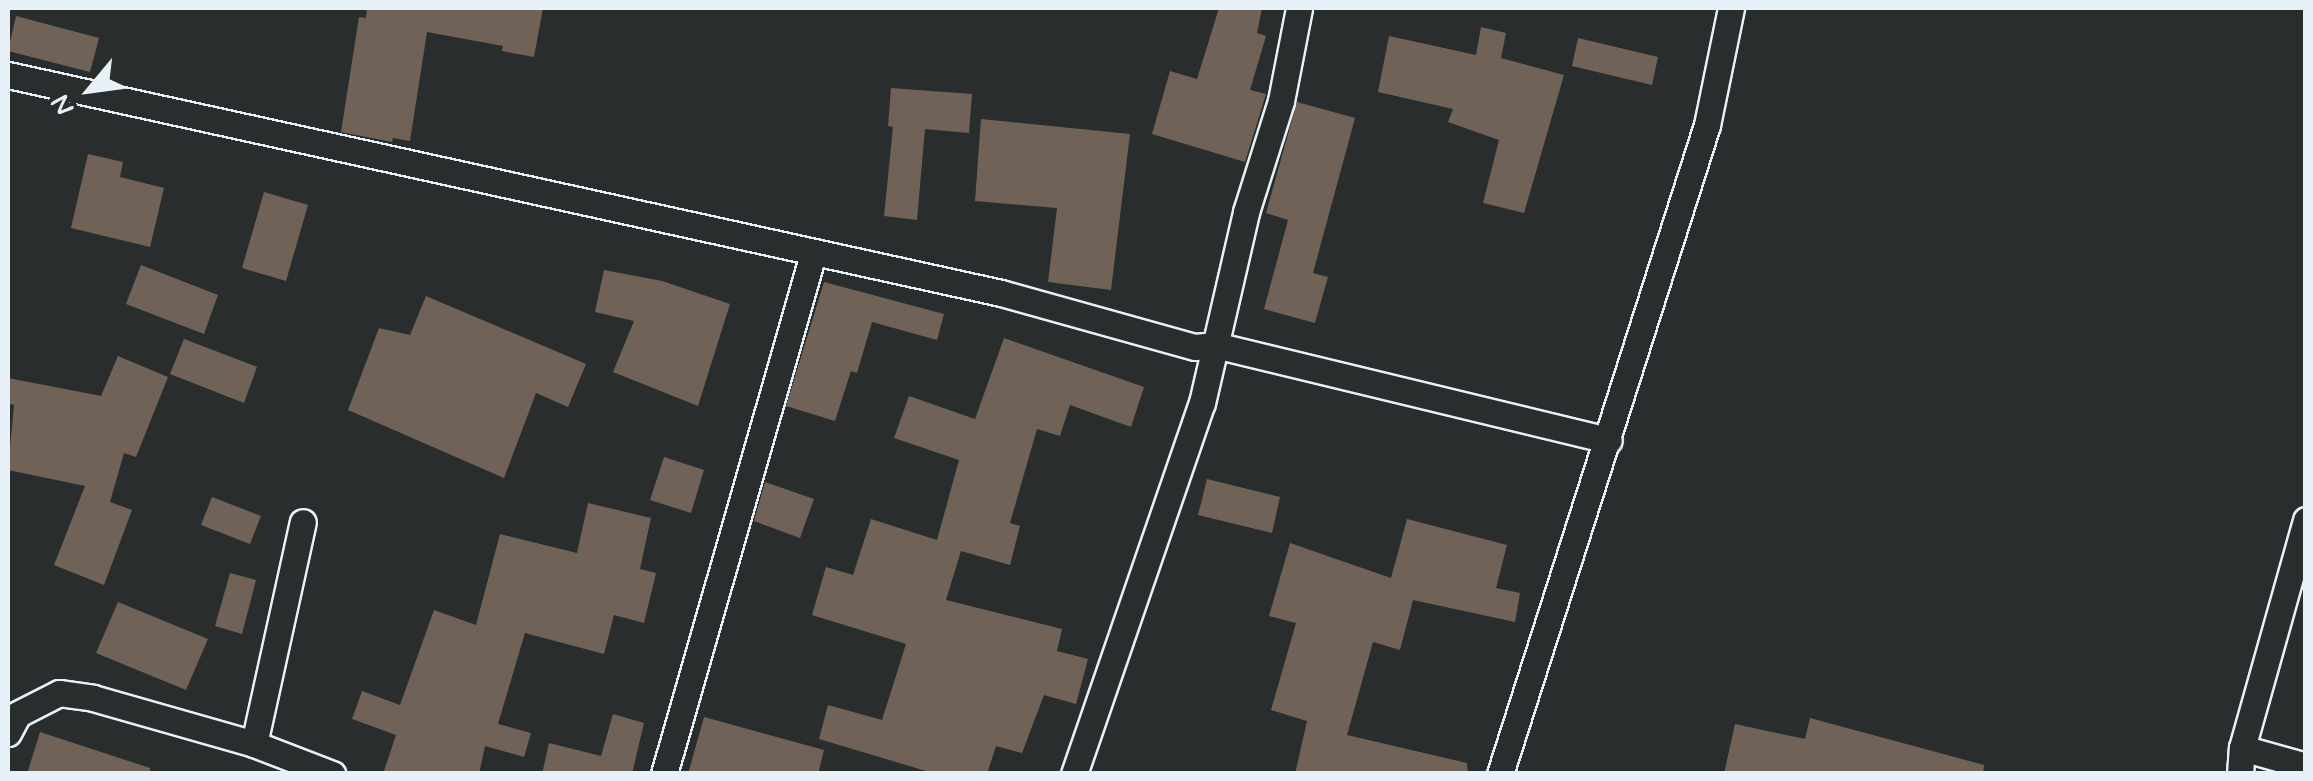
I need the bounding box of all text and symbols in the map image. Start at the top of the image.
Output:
north arrow [40,40,140,140]
text: N [43,88,84,122]

